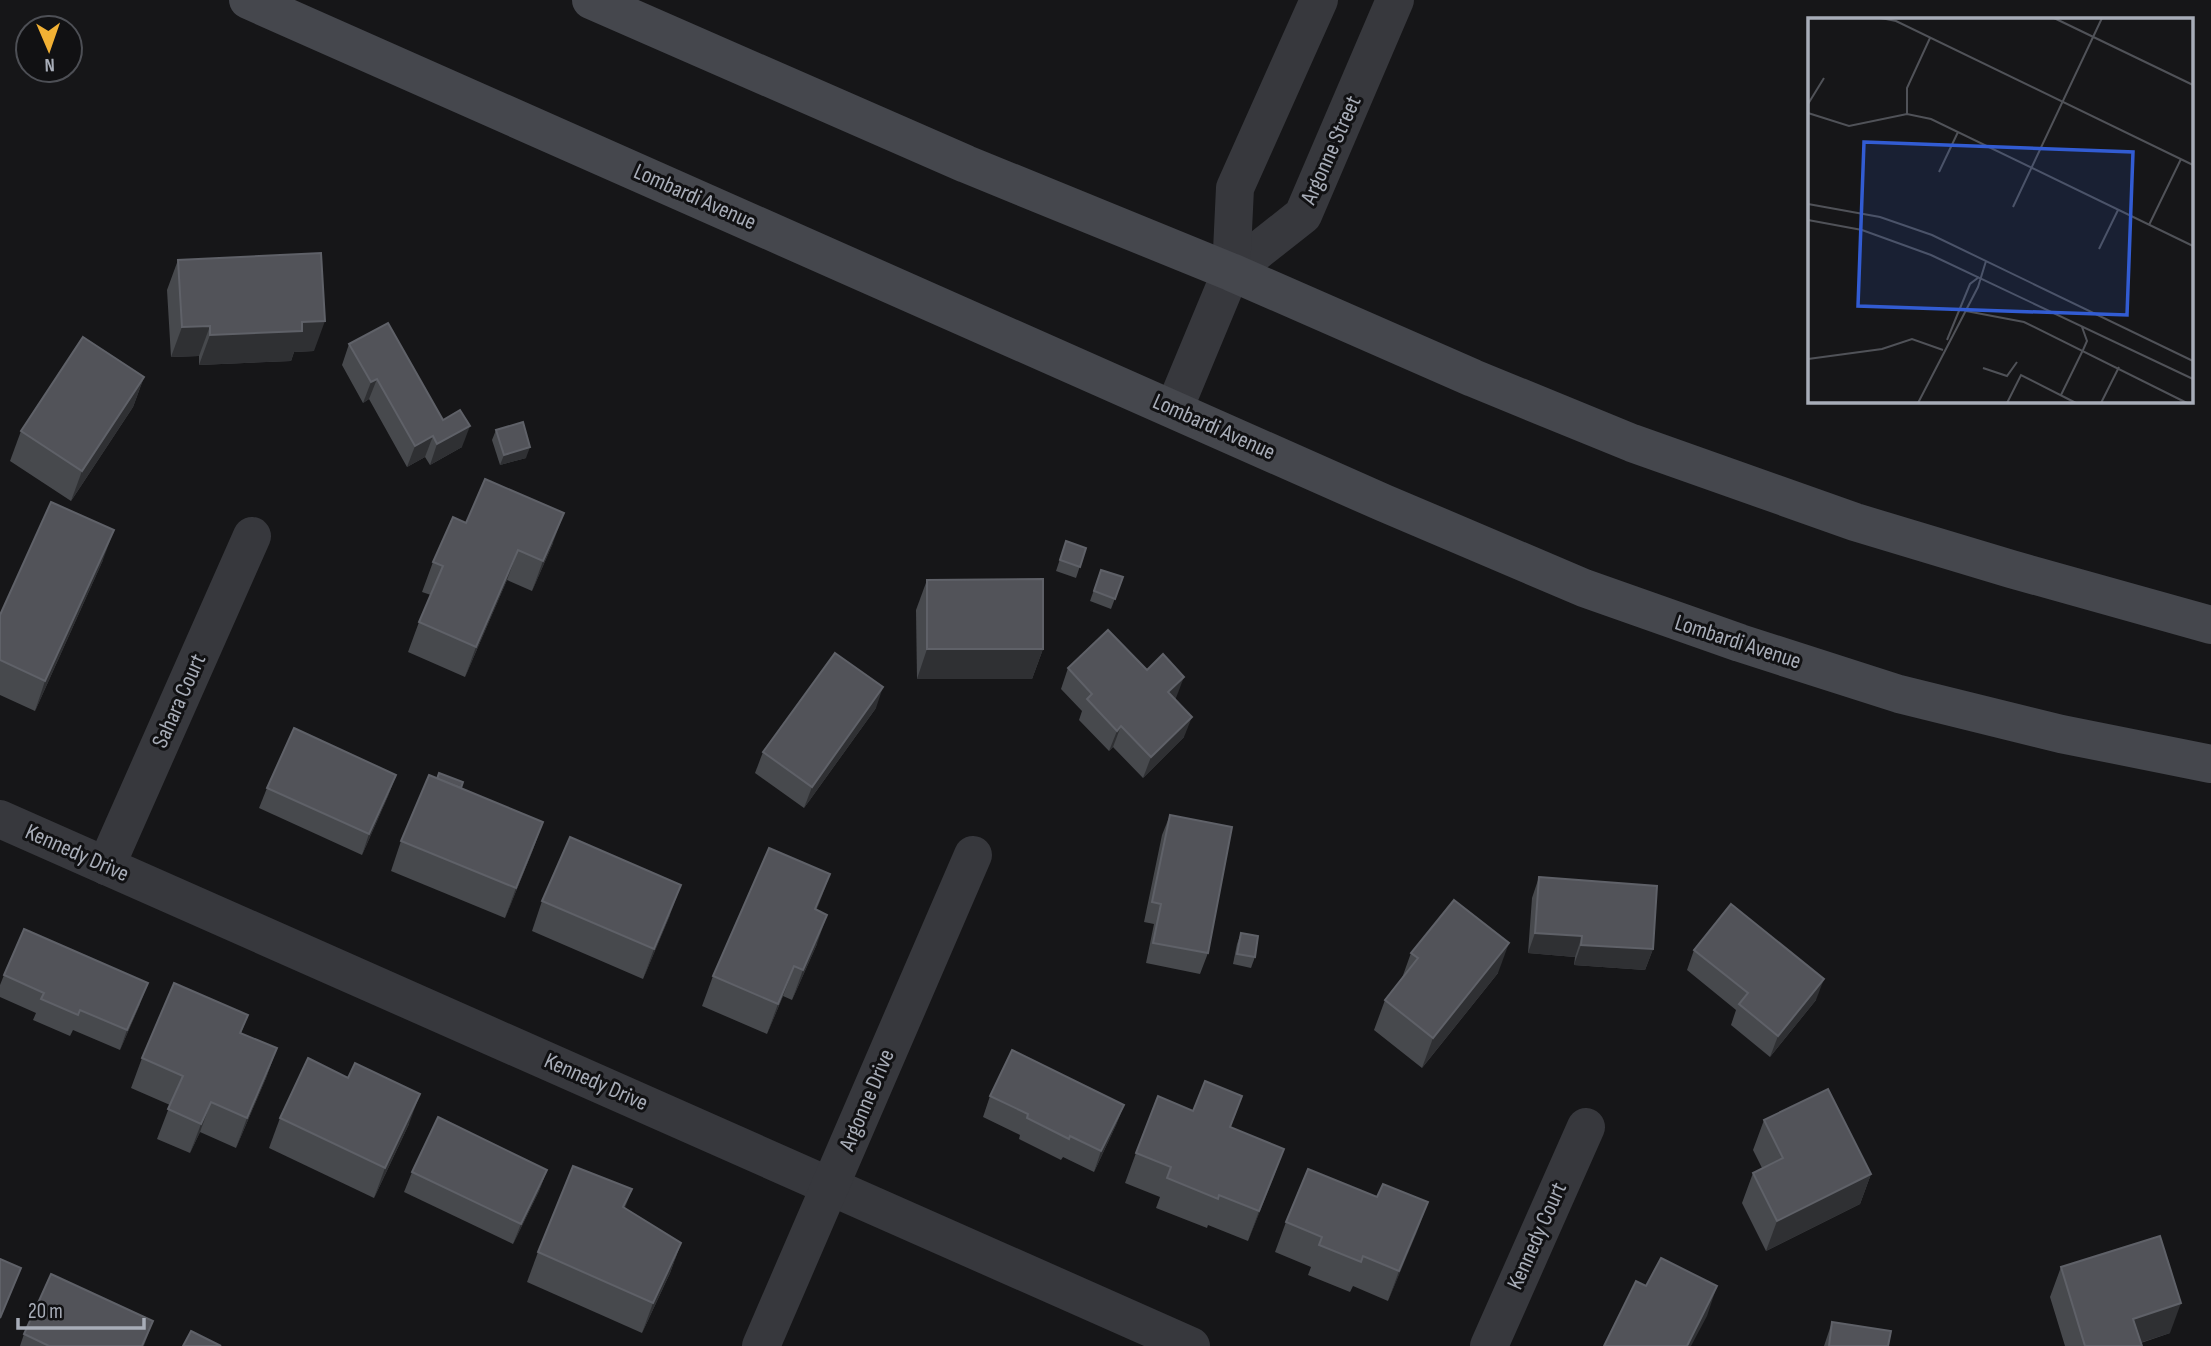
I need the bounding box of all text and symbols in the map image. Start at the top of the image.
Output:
north arrow [14,14,84,84]
inset map [1808,18,2194,402]
text: N [44,53,55,76]
street label: Argonne Street [1294,91,1367,210]
street label: Lombardi Avenue [629,158,761,236]
street label: Lombardi Avenue [1148,388,1280,466]
street label: Lombardi Avenue [1671,608,1805,676]
street label: Sahara Court [146,650,212,752]
street label: Kennedy Drive [21,818,133,888]
street label: Argonne Drive [833,1045,901,1156]
street label: Kennedy Drive [540,1047,652,1117]
street label: Kennedy Court [1501,1178,1573,1294]
scale bar [18,1286,144,1330]
text: 20 m [28,1299,63,1324]

